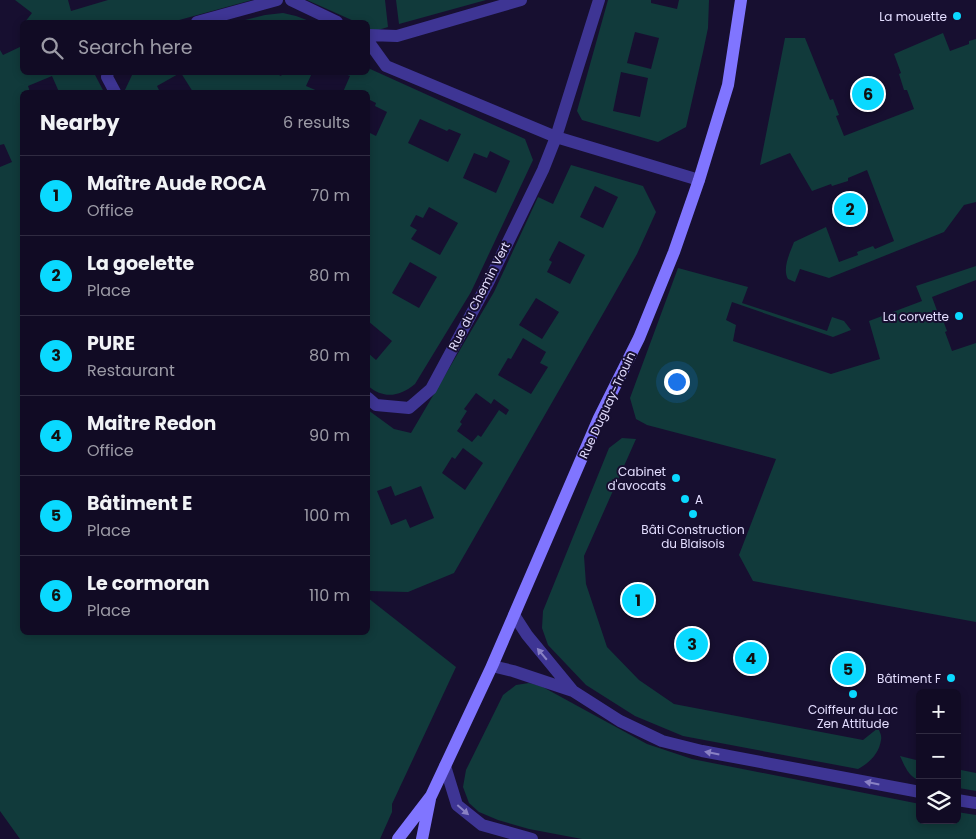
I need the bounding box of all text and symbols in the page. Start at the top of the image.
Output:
place label: La mouette [879,8,947,25]
marker: La mouette [951,10,963,22]
search box [20,20,370,75]
icon: search [38,34,66,62]
text: Search here [78,34,192,61]
pin: 6 [852,75,884,113]
text: Nearby [40,108,120,137]
text: 6 results [283,111,350,134]
text: Maître Aude ROCA [87,170,266,197]
text: 1 [53,184,59,207]
text: 70 m [310,184,350,207]
pin: 2 [834,190,866,228]
text: Office [87,199,134,222]
street label: Rue du Chemin Vert [444,239,514,353]
text: La goelette [87,250,194,277]
text: 2 [51,264,61,287]
text: 80 m [309,264,350,287]
text: Place [87,279,131,302]
place label: La corvette [883,308,949,325]
marker: La corvette [953,310,965,322]
text: PURE [87,330,135,357]
text: 3 [51,344,61,367]
text: 80 m [309,344,350,367]
street label: Rue Duguay-Trouin [575,349,639,461]
text: Restaurant [87,359,175,382]
your location [664,369,690,395]
text: Maitre Redon [87,410,216,437]
text: 4 [51,424,61,447]
text: 90 m [309,424,350,447]
text: Office [87,439,134,462]
place label: Cabinet d'avocats [607,463,666,494]
marker: Cabinet d'avocats [670,472,682,484]
text: Bâtiment E [87,490,192,517]
place label: A [695,491,703,508]
marker: A [679,493,691,505]
text: 5 [51,504,61,527]
text: 100 m [304,504,350,527]
marker: Bâti Construction du Blaisois [687,508,699,520]
text: Place [87,519,131,542]
place label: Bâti Construction du Blaisois [641,521,745,552]
text: Le cormoran [87,570,210,597]
pin: 1 [622,581,654,619]
text: 6 [51,584,61,607]
text: 110 m [309,584,350,607]
text: Place [87,599,131,622]
pin: 3 [676,625,708,663]
pin: 4 [735,639,767,677]
one-way arrow [537,648,548,661]
pin: 5 [832,650,864,688]
place label: Bâtiment F [877,670,941,687]
marker: Bâtiment F [945,672,957,684]
marker: Coiffeur du Lac Zen Attitude [847,688,859,700]
map controls [916,689,961,824]
button: + [916,689,961,734]
place label: Coiffeur du Lac Zen Attitude [808,701,898,732]
button: − [916,734,961,779]
one-way arrow [704,748,720,756]
one-way arrow [864,778,880,786]
button: layers [916,779,961,824]
one-way arrow [457,804,470,815]

